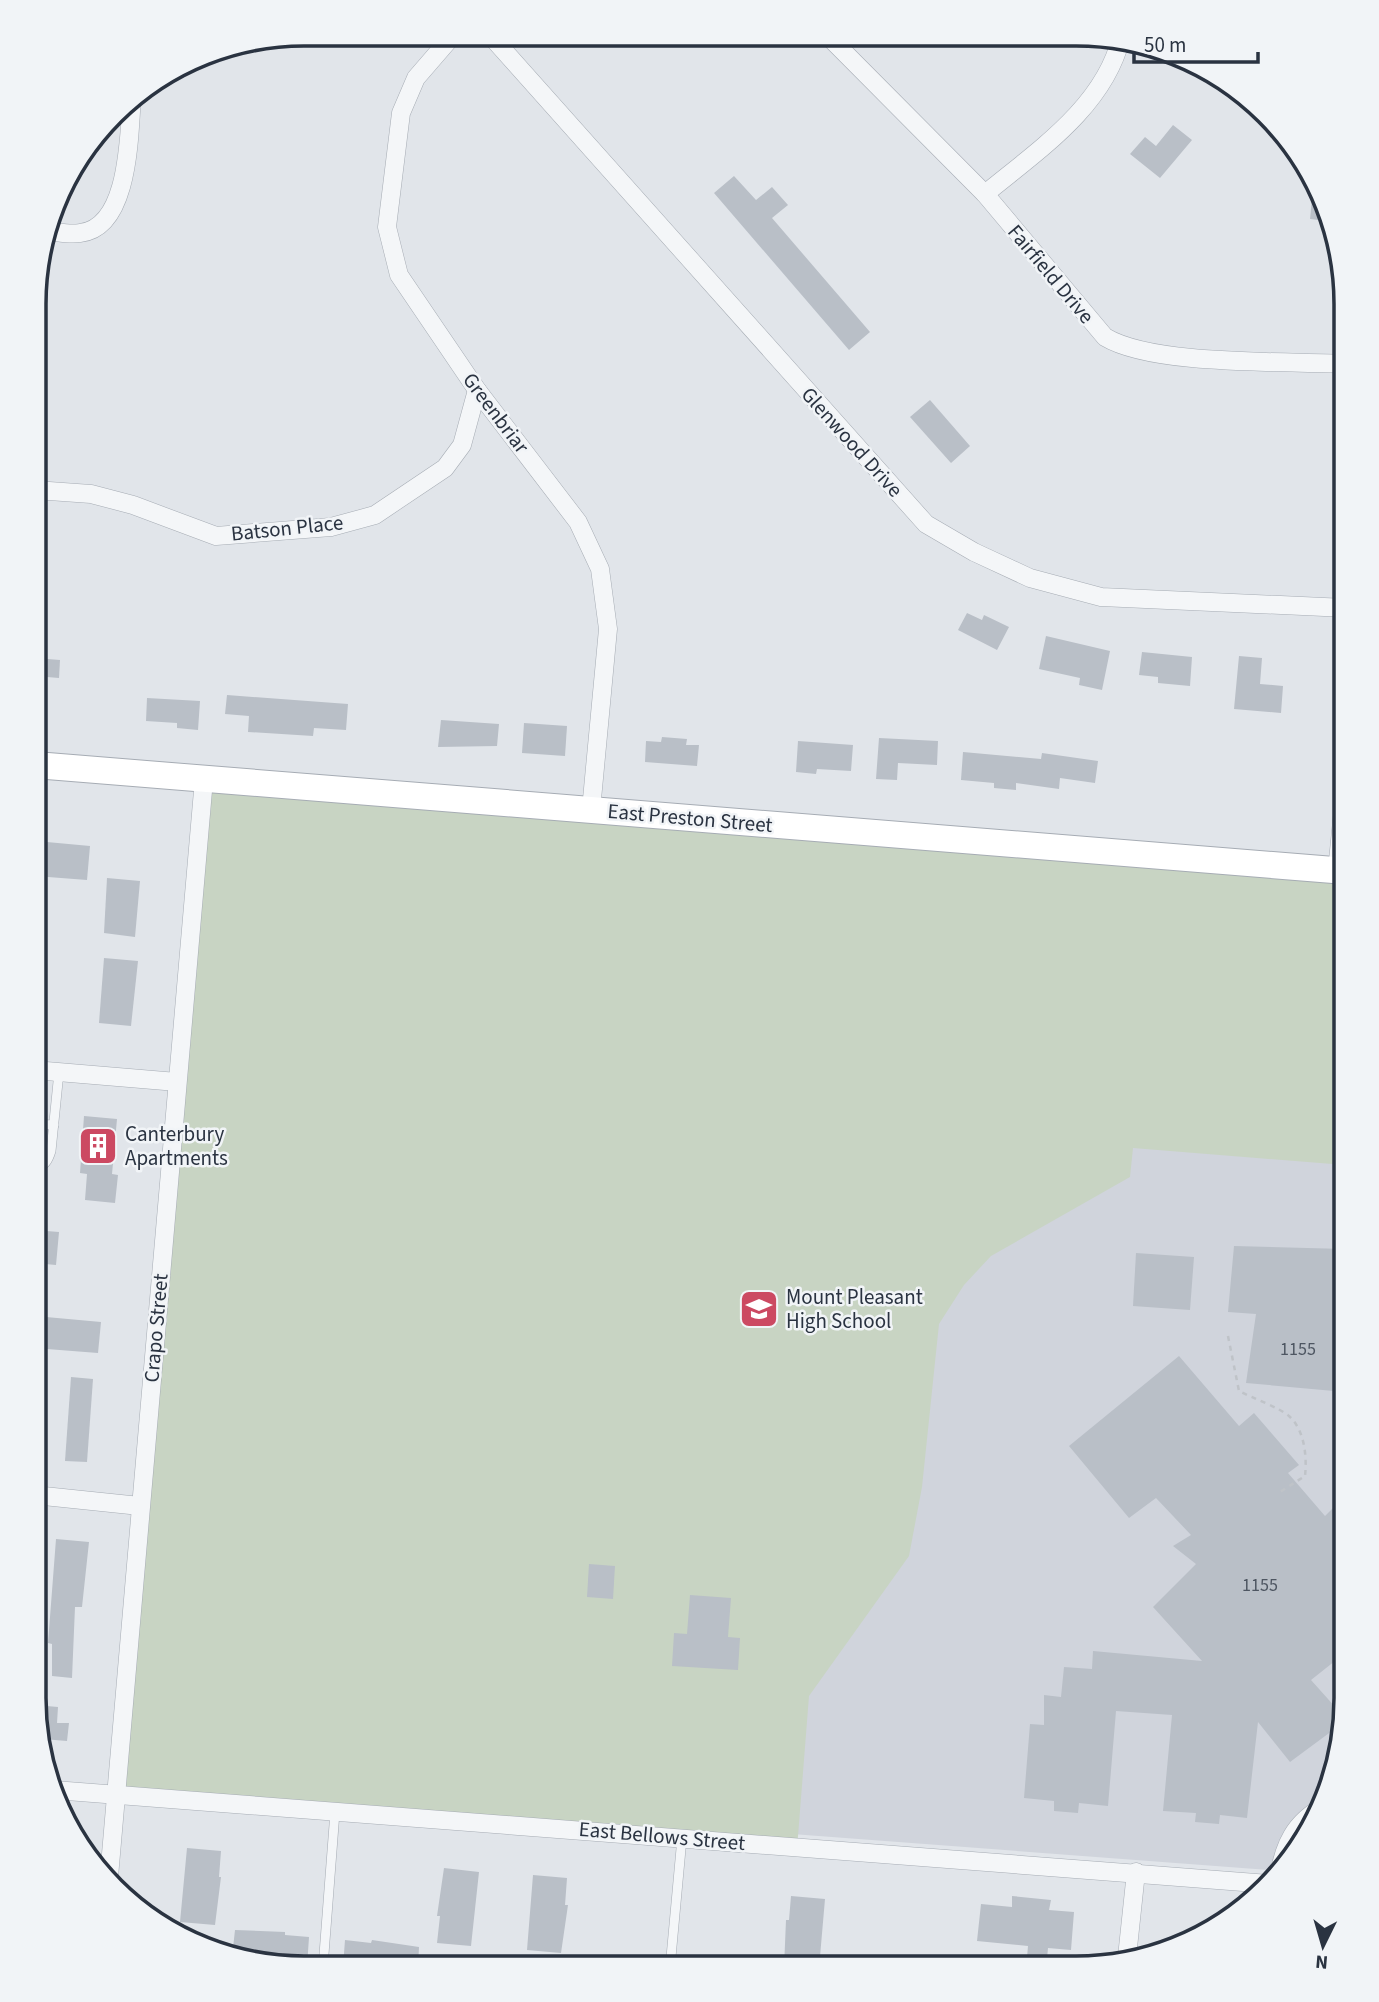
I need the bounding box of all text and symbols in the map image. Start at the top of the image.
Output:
scale bar [1134,21,1258,65]
text: 50 m [1144,30,1186,60]
street label: Fairfield Drive [1001,218,1101,330]
street label: Greenbriar [456,366,537,460]
street label: Glenwood Drive [794,380,910,504]
street label: Batson Place [229,507,345,549]
street label: East Preston Street [606,796,774,840]
place label: Canterbury Apartments [125,1119,228,1173]
building icon: Canterbury Apartments [77,1125,119,1167]
street label: Crapo Street [136,1272,176,1384]
place label: Mount Pleasant High School [786,1282,923,1336]
school or university icon: Mount Pleasant High School [738,1288,780,1330]
house number: 1155 [1280,1337,1316,1362]
house number: 1155 [1242,1573,1278,1598]
street label: East Bellows Street [578,1814,746,1858]
north arrow [1288,1911,1358,1981]
text: N [1314,1947,1329,1975]

